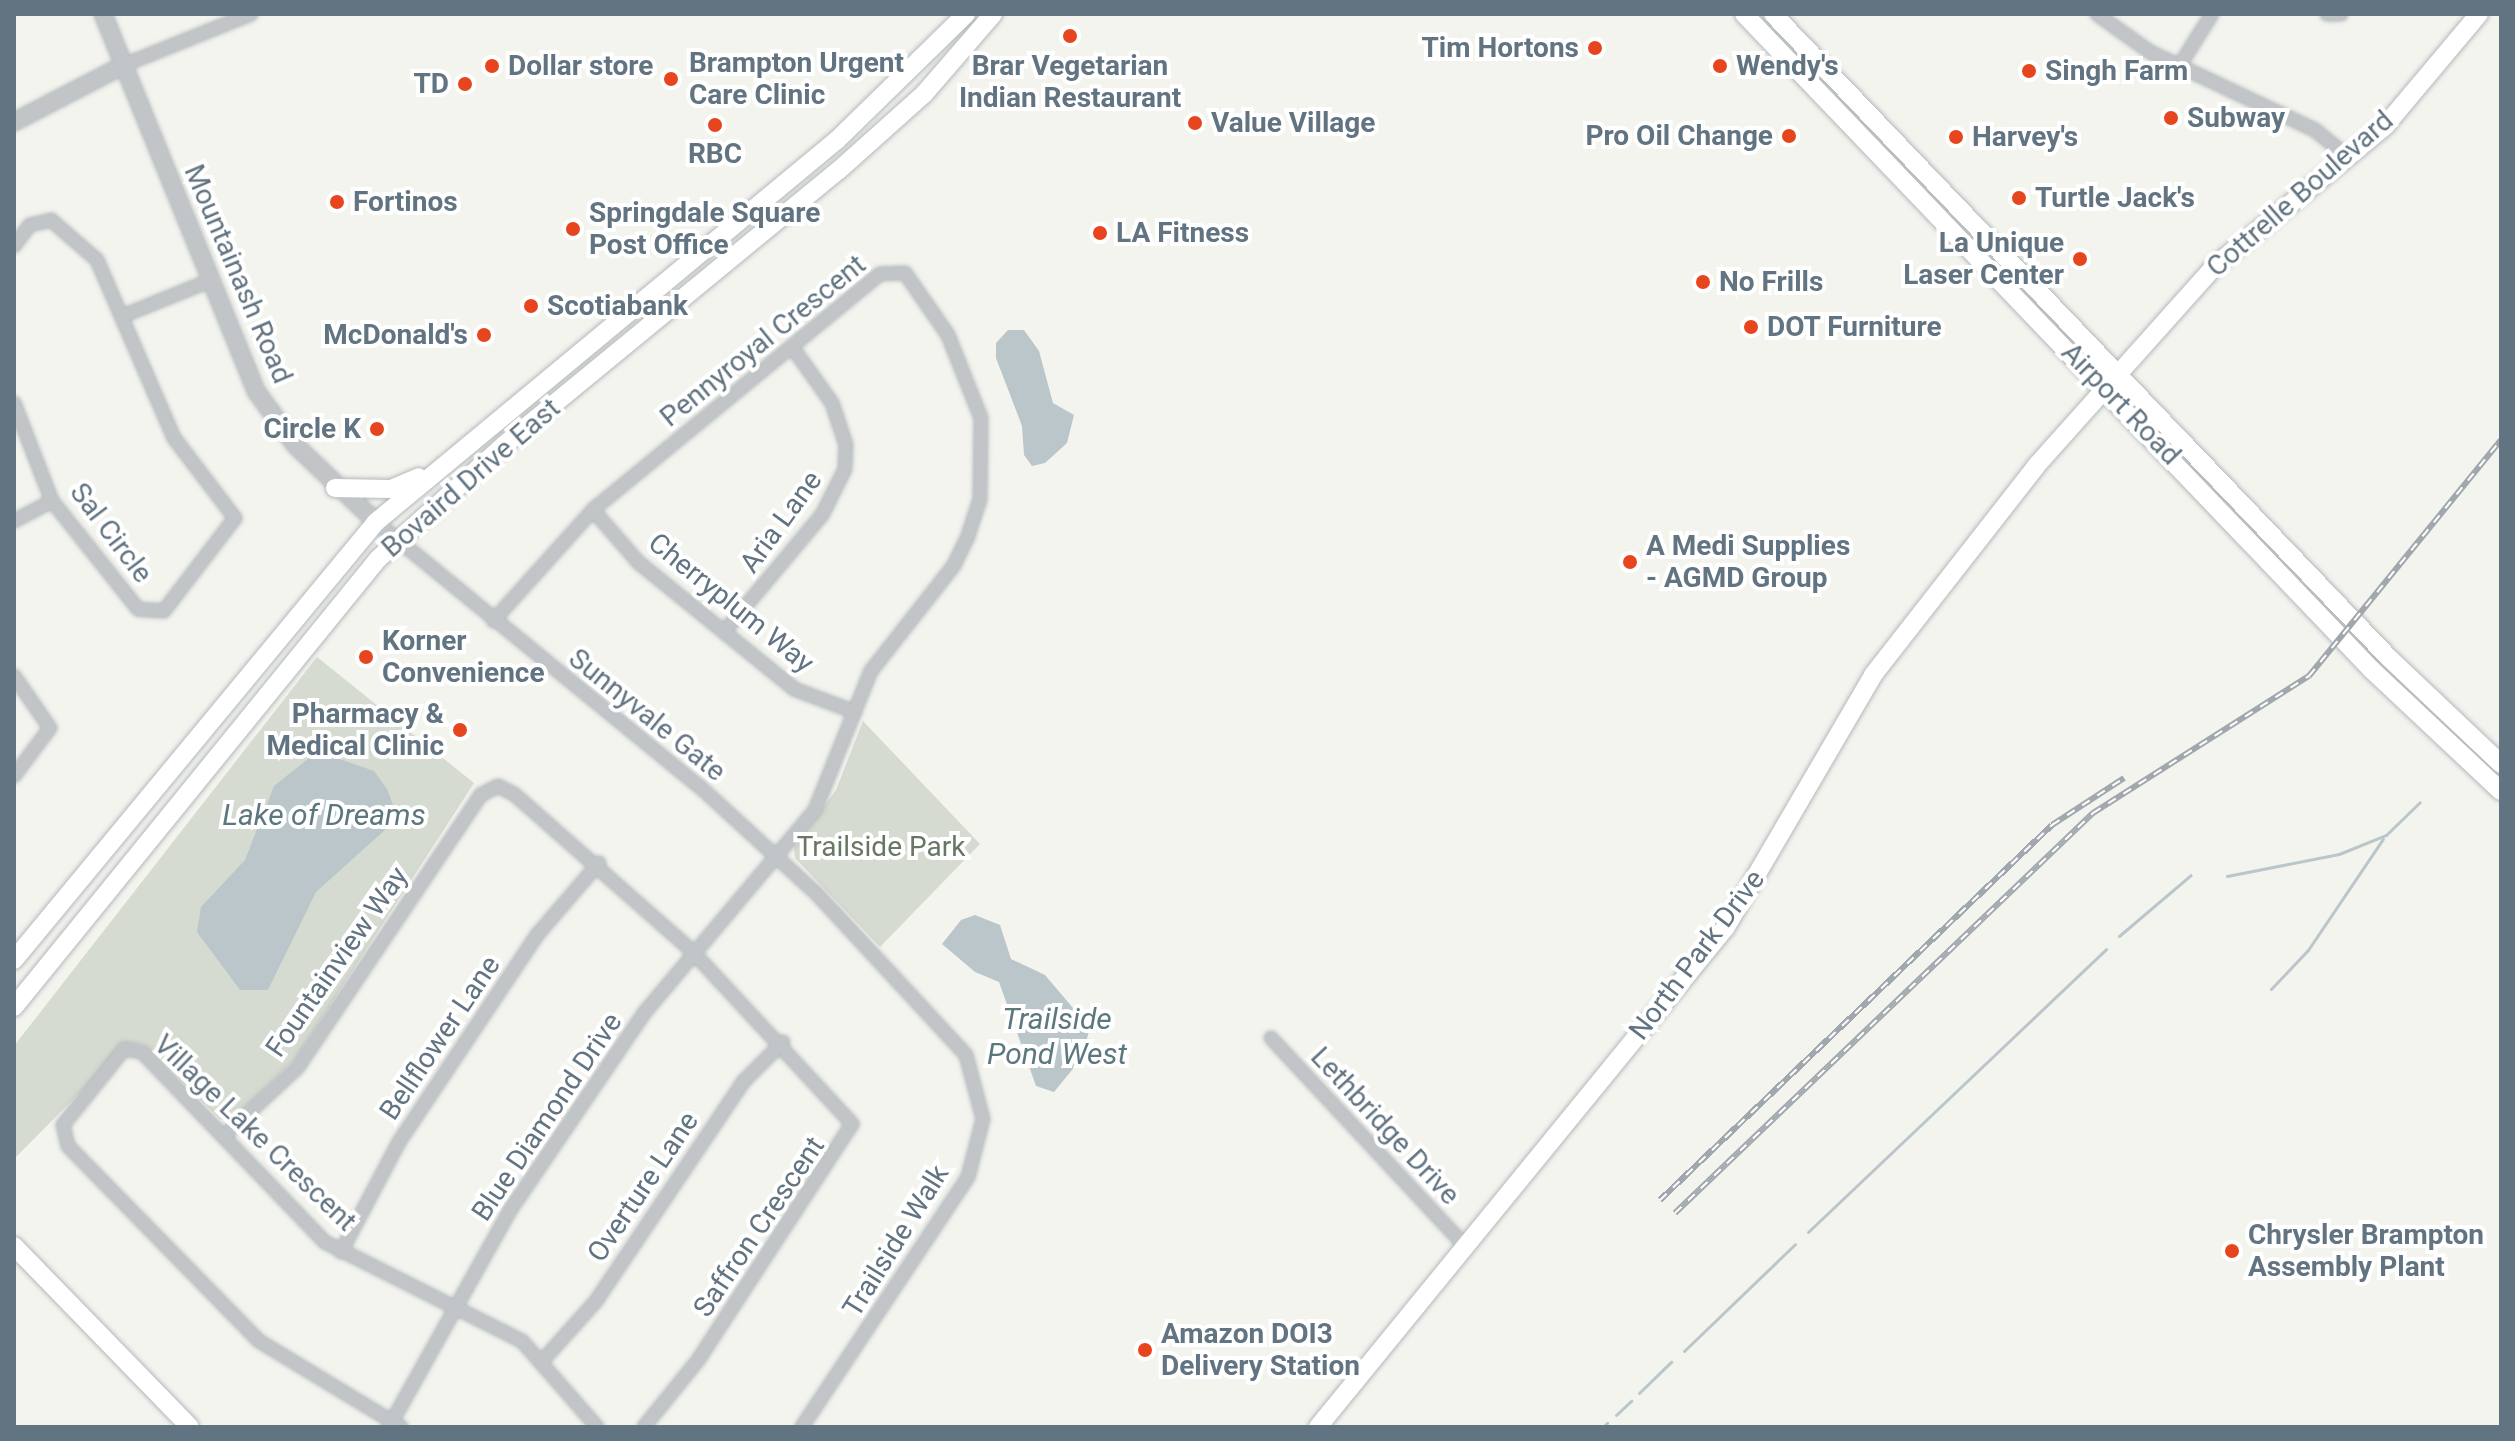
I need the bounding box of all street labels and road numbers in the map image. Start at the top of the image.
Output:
street label: Cottrelle Boulevard [2200,104,2400,284]
street label: Mountainash Road [177,160,299,388]
street label: Pennyroyal Crescent [654,248,872,434]
street label: Airport Road [2054,336,2188,472]
street label: Bovaird Drive East [375,391,567,565]
street label: Aria Lane [733,465,829,579]
street label: Sal Circle [63,476,159,590]
street label: Cherryplum Way [642,526,820,680]
street label: Sunnyvale Gate [562,642,732,788]
street label: Fountainview Way [259,860,415,1064]
street label: North Park Drive [1622,863,1772,1047]
street label: Bellflower Lane [373,950,507,1126]
street label: Blue Diamond Drive [465,1007,629,1227]
street label: Village Lake Crescent [147,1028,363,1238]
street label: Lethbridge Drive [1304,1040,1466,1212]
street label: Overture Lane [580,1106,706,1268]
street label: Saffron Crescent [686,1131,832,1323]
street label: Trailside Walk [836,1159,956,1323]

